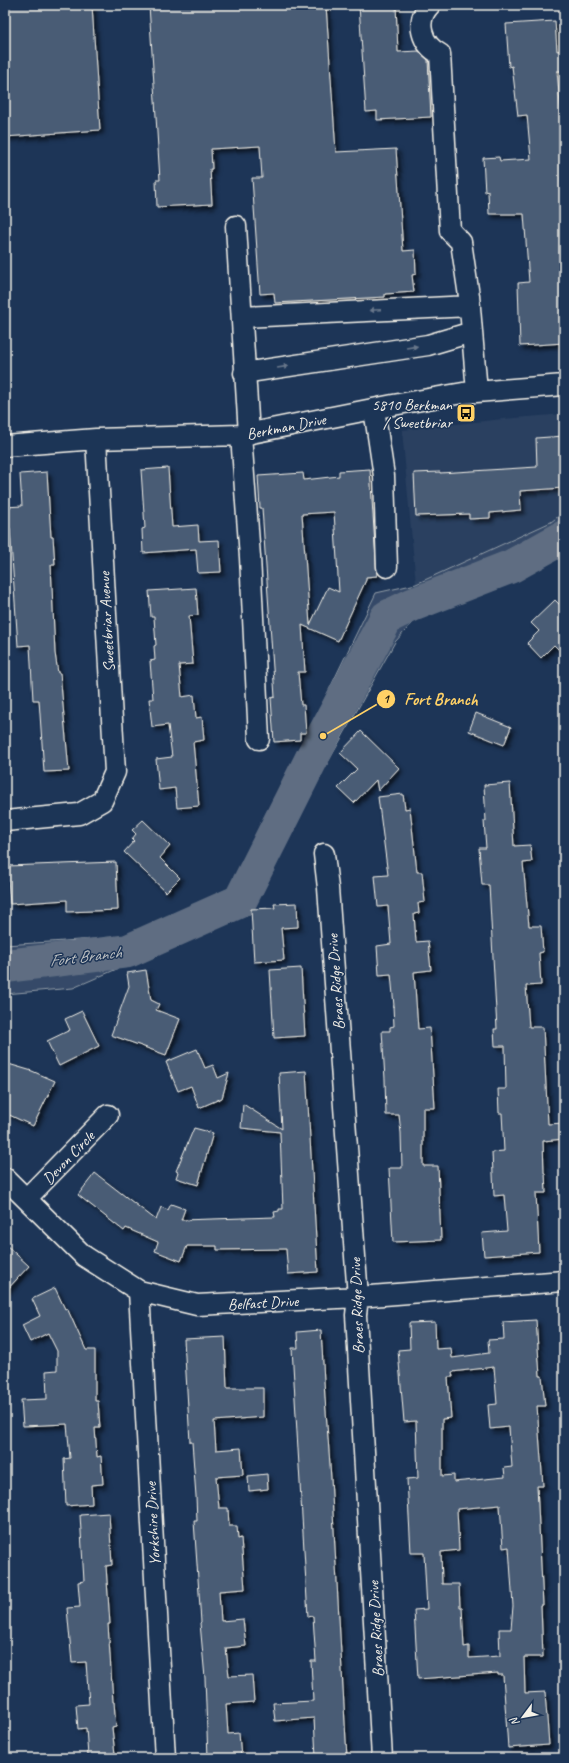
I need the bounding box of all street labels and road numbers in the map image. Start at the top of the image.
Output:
street label: Berkman Drive [245,409,329,444]
street label: Sweetbriar Avenue [94,569,120,673]
street label: Braes Ridge Drive [323,932,349,1031]
street label: Devon Circle [38,1125,100,1189]
street label: Braes Ridge Drive [345,1256,369,1354]
street label: Belfast Drive [227,1291,301,1315]
street label: Yorkshire Drive [141,1480,165,1566]
street label: Braes Ridge Drive [363,1579,388,1677]

